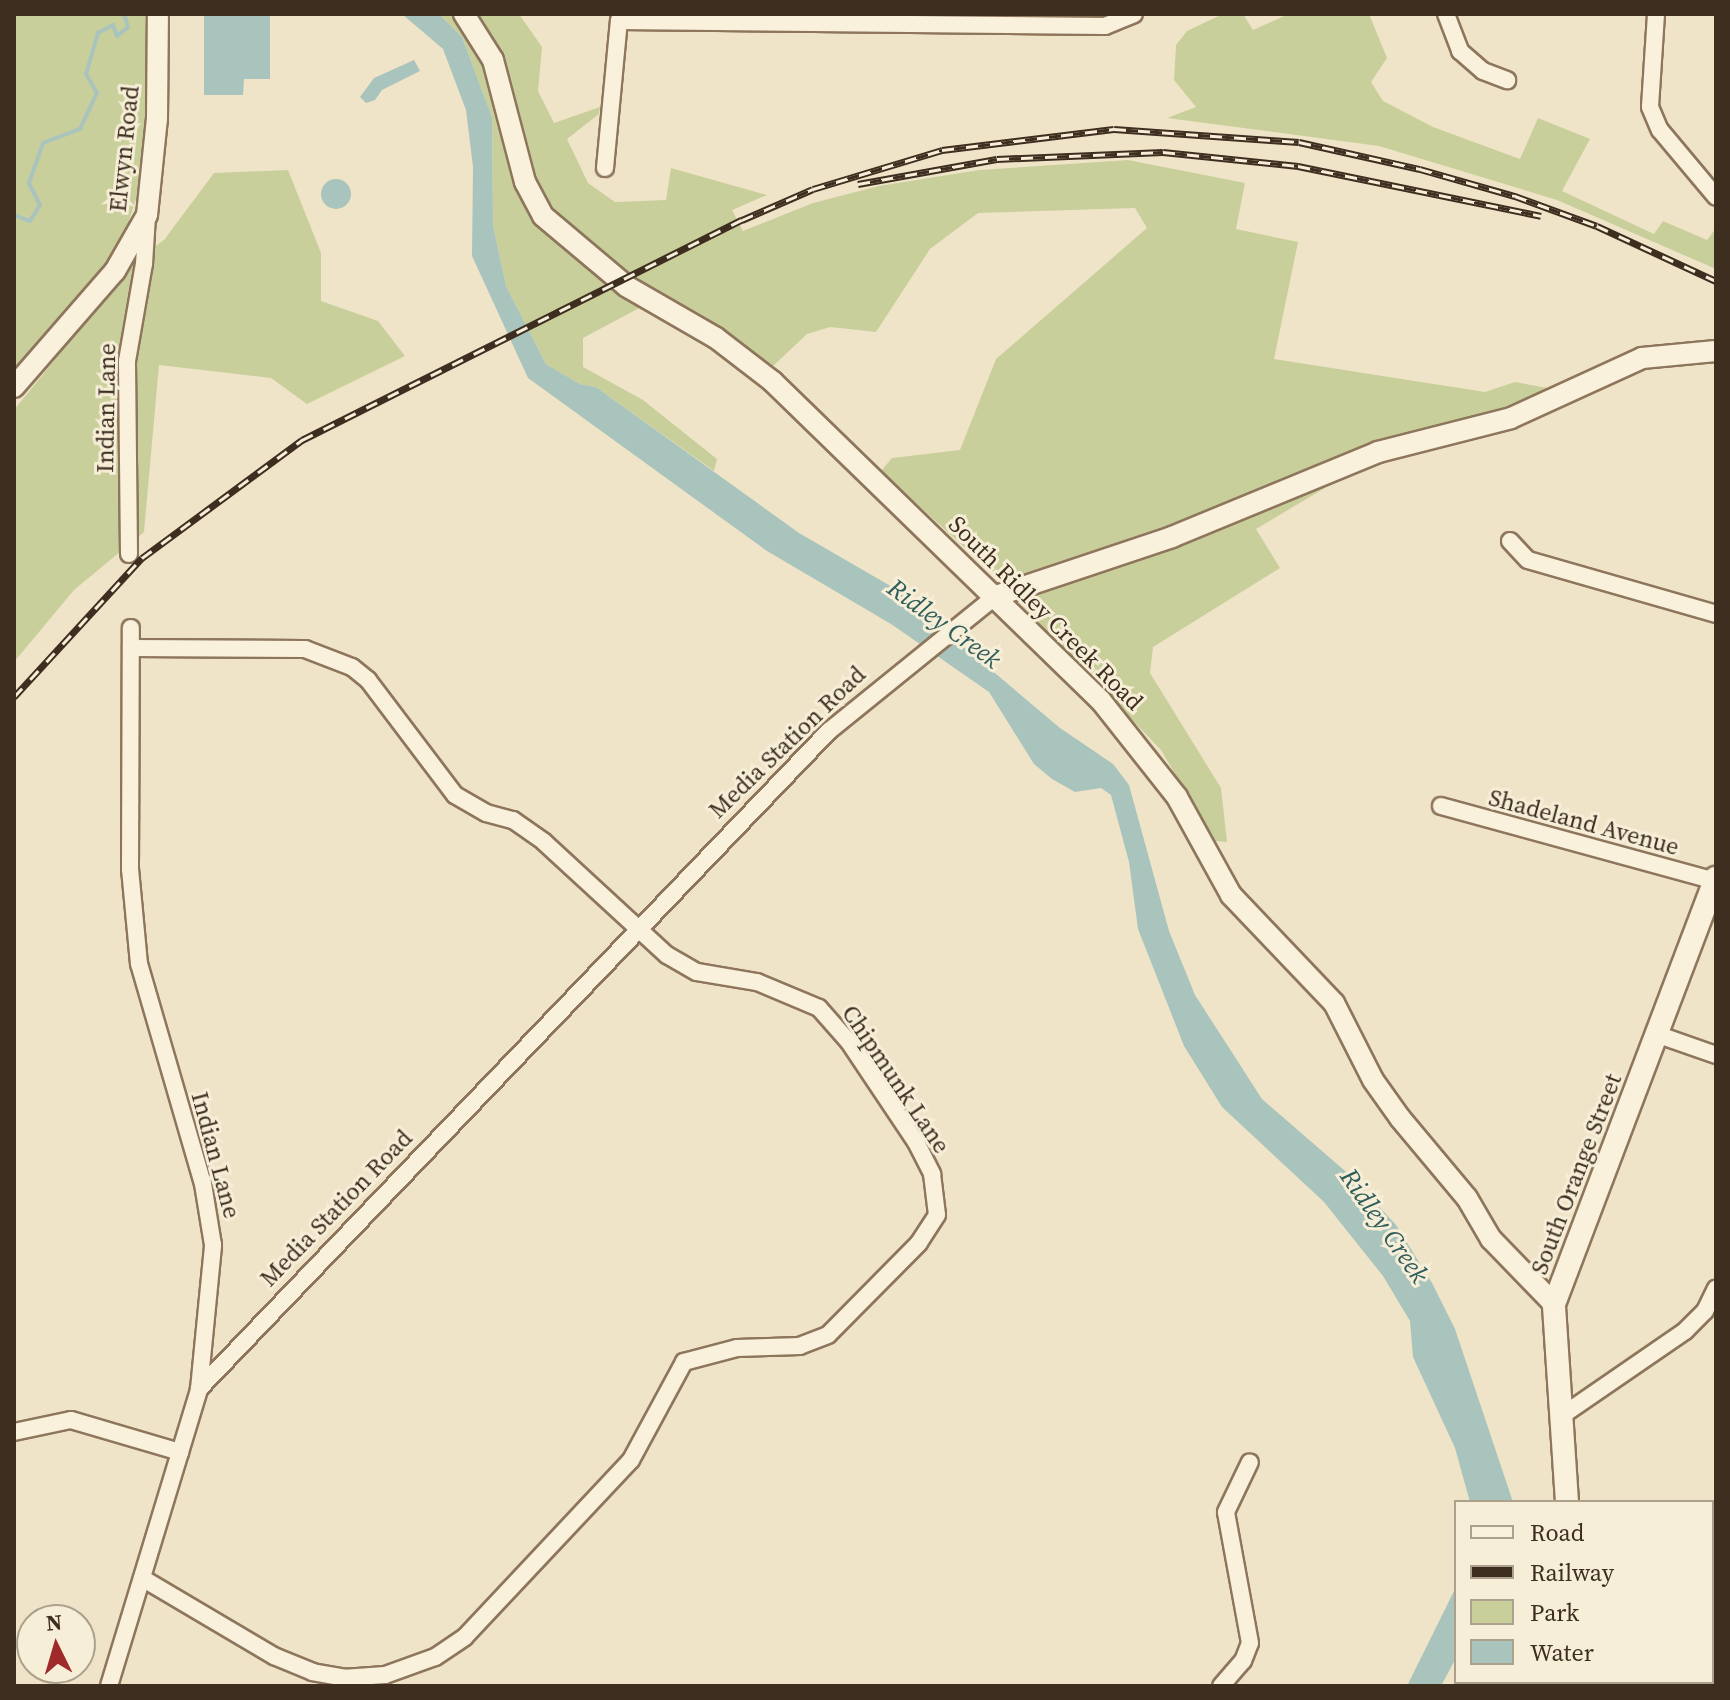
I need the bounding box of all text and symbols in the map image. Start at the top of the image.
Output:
street label: Elwyn Road [103,84,145,214]
street label: Indian Lane [90,343,122,473]
street label: South Ridley Creek Road [943,510,1149,716]
water label: Ridley Creek [881,572,1007,676]
street label: Media Station Road [703,660,871,824]
street label: Shadeland Avenue [1486,783,1682,861]
street label: Chipmunk Lane [836,999,956,1159]
street label: South Orange Street [1524,1070,1628,1278]
street label: Indian Lane [185,1089,247,1221]
street label: Media Station Road [254,1124,418,1292]
water label: Ridley Creek [1333,1163,1435,1289]
legend [1454,1500,1714,1684]
text: Road [1530,1516,1584,1549]
text: Railway [1530,1556,1614,1589]
text: Park [1530,1596,1579,1629]
north arrow [16,1604,96,1684]
text: N [45,1606,63,1638]
text: Water [1530,1636,1594,1669]

